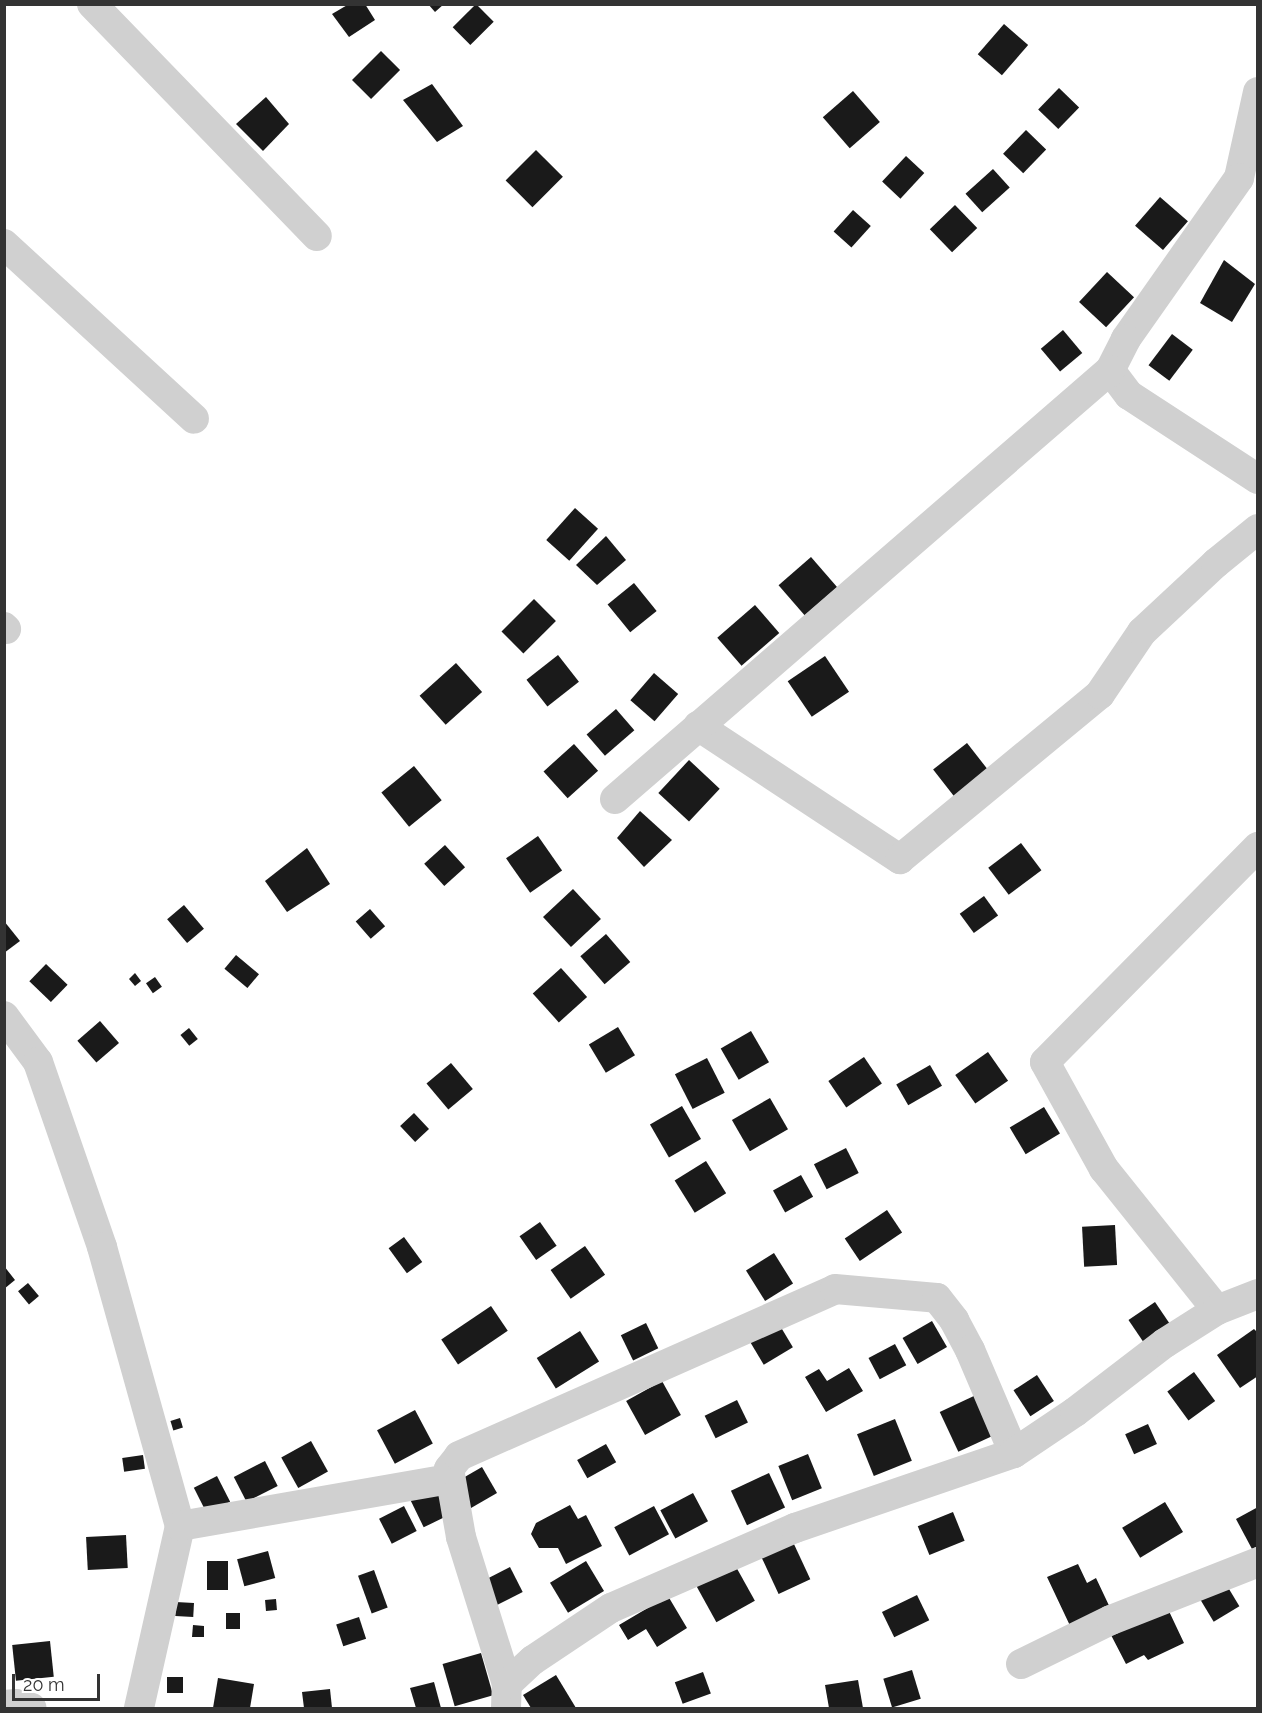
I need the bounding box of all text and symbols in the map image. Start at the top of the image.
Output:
scale bar [15,1662,104,1700]
text: 20 m [23,1674,65,1695]

